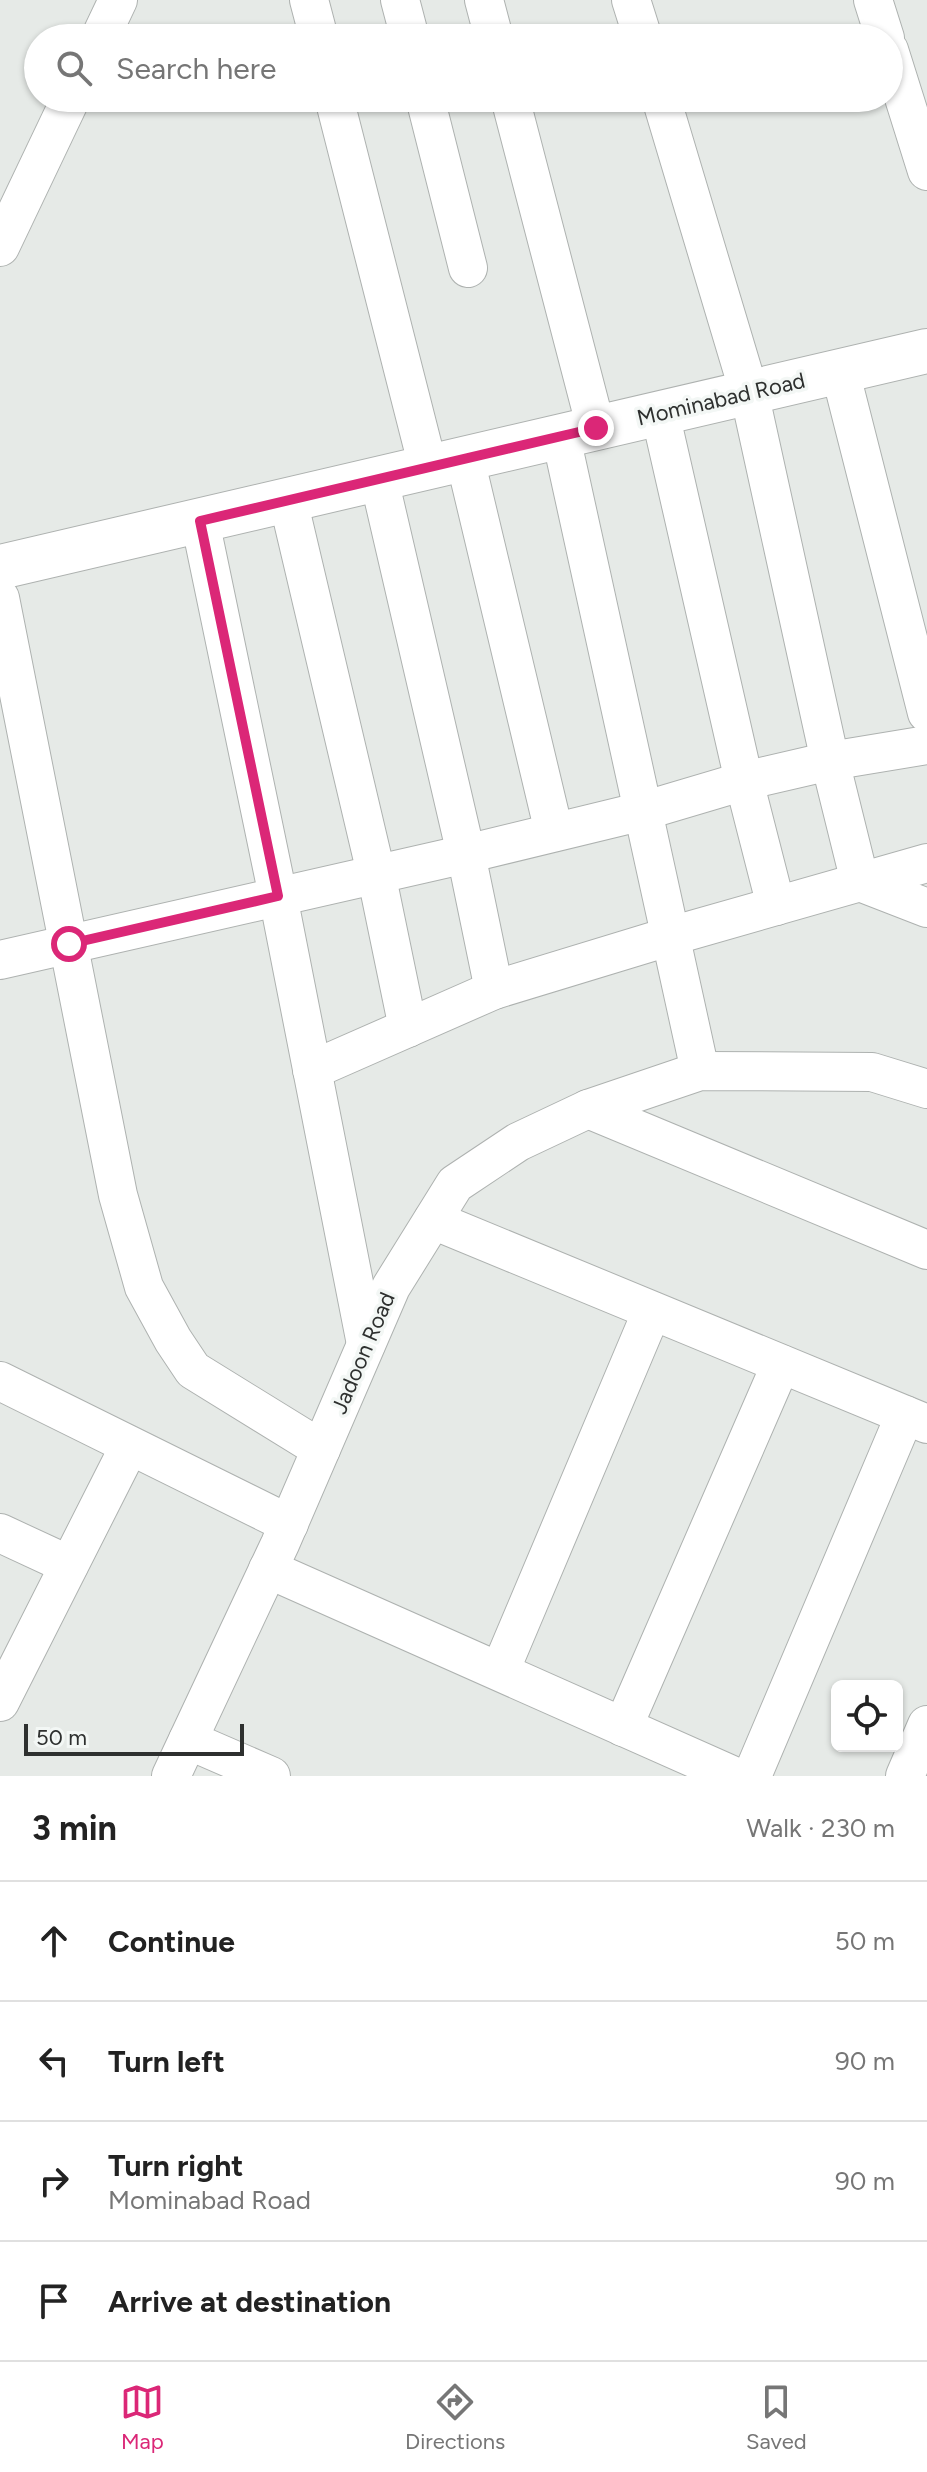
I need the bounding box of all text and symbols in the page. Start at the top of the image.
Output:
search box [24,24,903,112]
icon: search [52,46,96,90]
text: Search here [116,50,276,87]
street label: Mominabad Road [634,367,808,431]
route end [578,410,614,446]
route start [51,926,87,962]
street label: Jadoon Road [325,1288,401,1418]
map controls [831,1680,903,1752]
button: locate [831,1680,903,1752]
scale bar [24,1720,244,1756]
text: 50 m [36,1724,87,1751]
text: 3 min [32,1808,117,1849]
text: Walk · 230 m [746,1812,895,1844]
icon: ahead [32,1919,76,1963]
text: Continue [108,1923,235,1960]
text: 50 m [835,1925,895,1957]
icon: left [32,2039,76,2083]
text: Turn left [108,2043,225,2080]
text: 90 m [835,2045,895,2077]
text: Turn right [108,2147,243,2184]
icon: right [32,2159,76,2203]
text: 90 m [835,2165,895,2197]
text: Mominabad Road [108,2184,311,2216]
icon: arrive [32,2279,76,2323]
text: Arrive at destination [108,2283,391,2320]
tab: Map [120,2380,164,2455]
tab: Directions [405,2380,505,2455]
tab: Saved [746,2380,807,2455]

